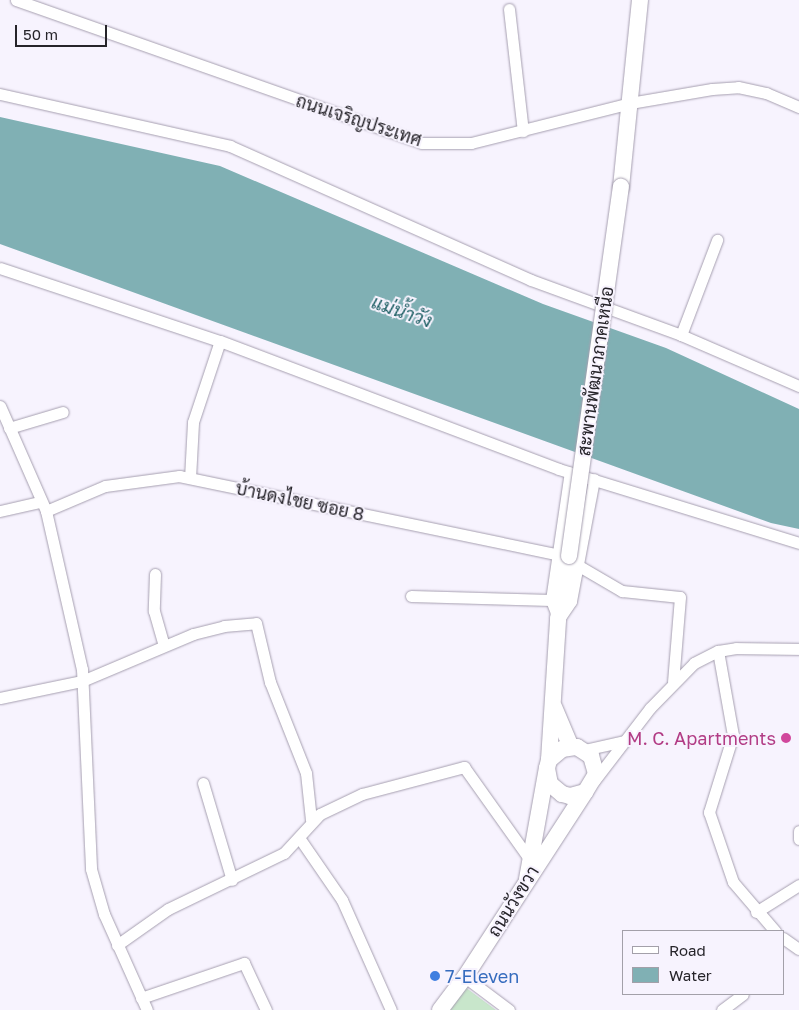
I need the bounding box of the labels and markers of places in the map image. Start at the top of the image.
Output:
place label: M. C. Apartments [627,727,776,749]
marker: M. C. Apartments [780,732,792,744]
place label: 7-Eleven [445,965,519,987]
marker: 7-Eleven [429,970,441,982]

